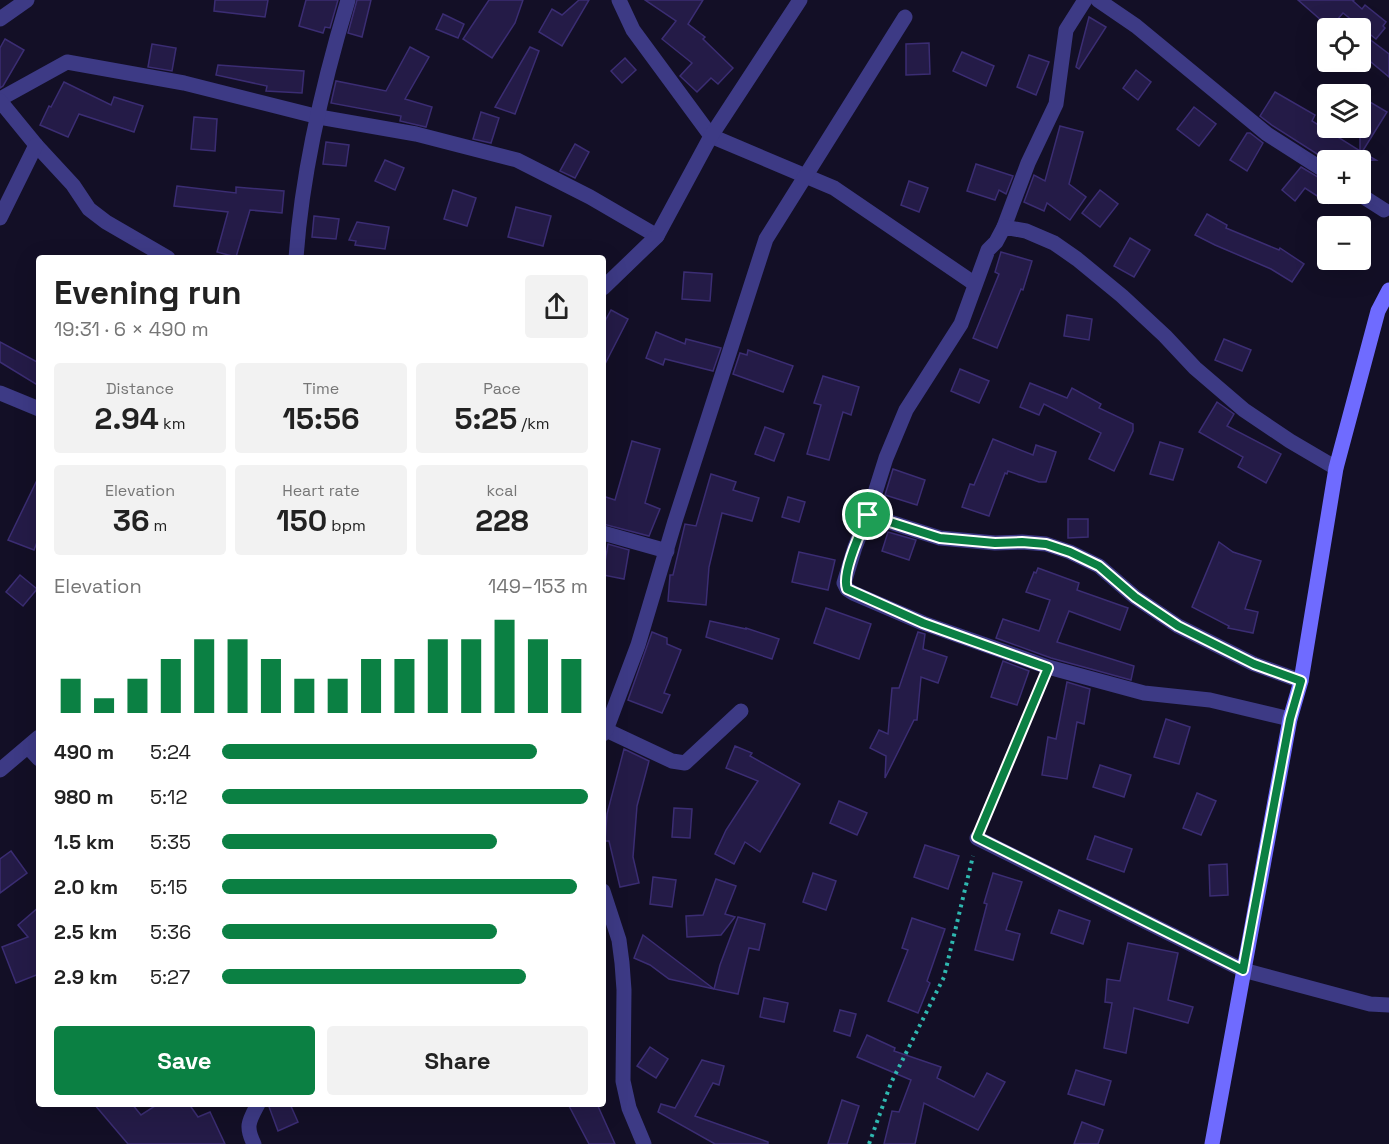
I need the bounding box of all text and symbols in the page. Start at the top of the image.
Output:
map controls [1317,18,1371,270]
button: locate [1317,18,1371,72]
button: layers [1317,84,1371,138]
button: + [1317,150,1371,204]
button: − [1317,216,1371,270]
text: Evening run [54,272,242,314]
button: share [525,275,588,338]
text: 19:31 · 6 × 490 m [54,316,209,342]
text: Distance [106,378,174,399]
text: Time [303,378,339,399]
text: Pace [483,378,521,399]
text: 2.94 [95,399,159,438]
text: 15:56 [282,399,360,438]
text: 5:25 [454,399,517,438]
text: km [159,413,185,434]
text: /km [517,413,550,434]
text: Elevation [105,480,175,501]
text: Heart rate [282,480,360,501]
text: kcal [487,480,517,501]
pin [842,489,893,540]
icon: arrive [851,498,884,531]
text: 36 [113,501,149,540]
text: 150 [276,501,327,540]
text: 228 [475,501,529,540]
text: m [149,515,167,536]
text: bpm [327,515,366,536]
text: Elevation [54,573,142,599]
text: 149–153 m [488,573,588,599]
text: 490 m [54,739,114,765]
text: 5:24 [150,739,191,765]
text: 980 m [54,784,113,810]
text: 5:12 [150,784,187,810]
text: 1.5 km [54,829,114,855]
text: 5:35 [150,829,191,855]
text: 2.0 km [54,874,118,900]
text: 5:15 [150,874,187,900]
text: 2.5 km [54,919,117,945]
text: 5:36 [150,919,191,945]
text: 2.9 km [54,964,118,990]
text: 5:27 [150,964,190,990]
button: Save [54,1026,315,1095]
button: Share [327,1026,588,1095]

